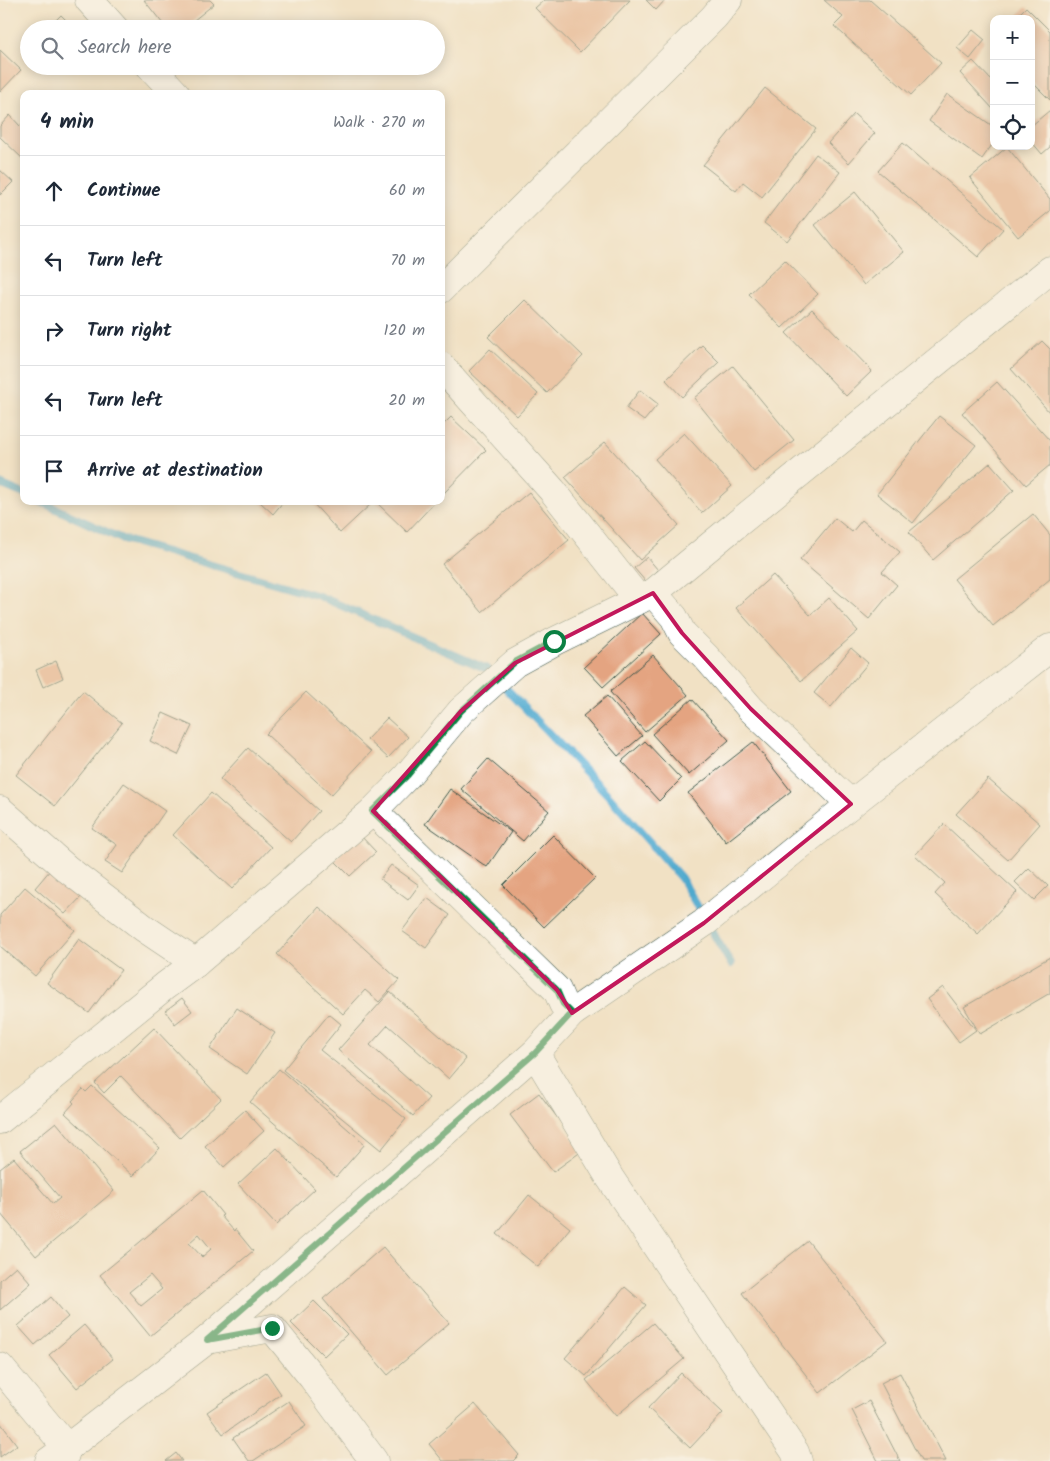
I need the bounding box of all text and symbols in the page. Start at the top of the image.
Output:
map controls [990,15,1035,150]
button: + [990,15,1035,60]
search box [20,20,445,75]
text: Search here [78,33,172,63]
icon: search [38,34,66,62]
button: − [990,60,1035,105]
button: locate [990,105,1035,150]
text: 4 min [40,106,94,139]
text: Walk · 270 m [333,110,425,135]
text: Continue [87,176,160,206]
icon: ahead [40,177,68,205]
text: 60 m [389,178,425,203]
text: Turn left [87,246,162,276]
icon: left [40,247,68,275]
text: 70 m [390,248,425,273]
text: Turn right [87,316,172,346]
icon: right [40,317,68,345]
text: 120 m [384,318,425,343]
text: Turn left [87,386,162,416]
icon: left [40,387,68,415]
text: 20 m [389,388,425,413]
text: Arrive at destination [87,456,263,486]
icon: arrive [40,457,68,485]
route start [543,630,566,653]
route end [261,1317,284,1340]

